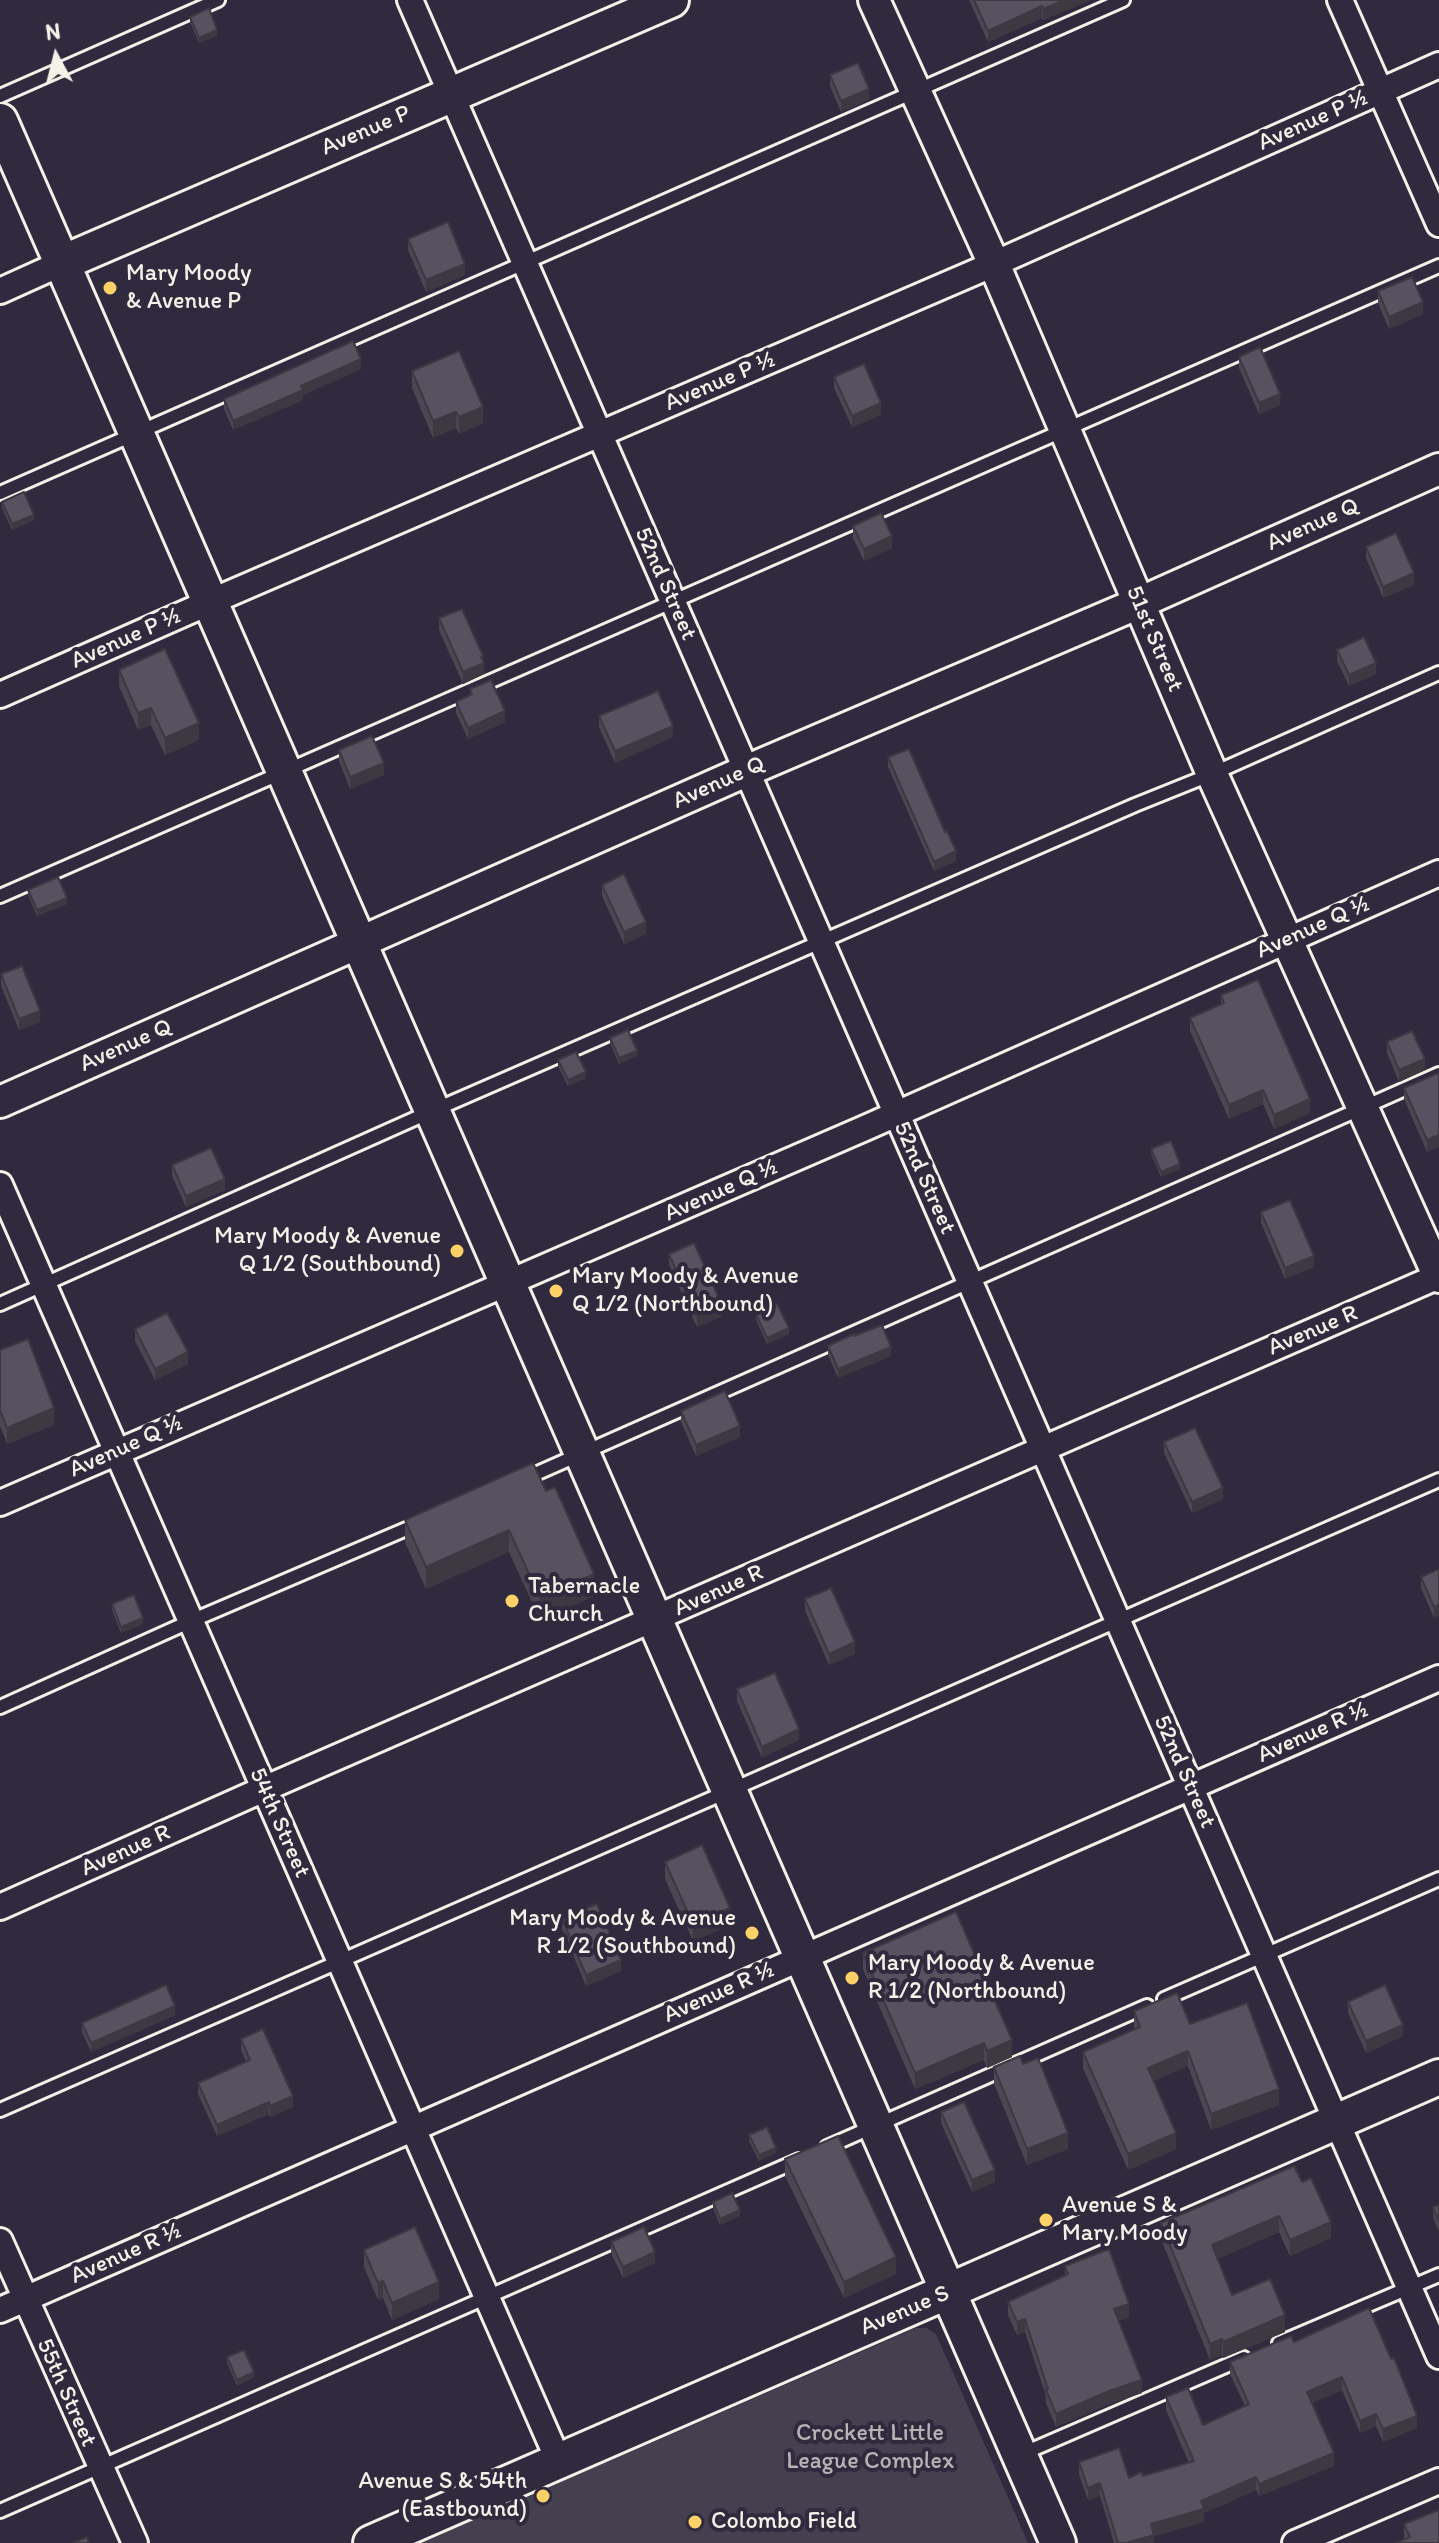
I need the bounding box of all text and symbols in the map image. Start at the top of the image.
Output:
north arrow [16,16,96,96]
text: N [44,17,62,46]
street label: Avenue P ½ [1254,84,1372,158]
street label: Avenue P [317,99,415,163]
place label: Mary Moody & Avenue P [126,260,251,316]
marker: Mary Moody & Avenue P [101,279,119,297]
street label: Avenue P ½ [660,346,780,418]
street label: Avenue Q [1262,492,1364,558]
street label: 52nd Street [627,523,703,645]
street label: 51st Street [1119,582,1189,696]
street label: Avenue P ½ [67,602,185,676]
street label: Avenue Q [668,750,770,816]
street label: Avenue Q ½ [1252,890,1374,966]
street label: Avenue Q [75,1013,177,1079]
street label: 52nd Street [886,1117,962,1239]
street label: Avenue Q ½ [660,1153,782,1229]
place label: Mary Moody & Avenue Q 1/2 (Southbound) [214,1223,441,1279]
marker: Mary Moody & Avenue Q 1/2 (Southbound) [448,1242,466,1260]
place label: Mary Moody & Avenue Q 1/2 (Northbound) [572,1263,799,1319]
marker: Mary Moody & Avenue Q 1/2 (Northbound) [547,1282,565,1300]
street label: Avenue R [1264,1299,1362,1363]
street label: Avenue Q ½ [65,1409,187,1485]
street label: Avenue R [670,1559,768,1623]
place label: Tabernacle Church [528,1573,640,1629]
marker: Tabernacle Church [503,1592,521,1610]
street label: Avenue R ½ [1253,1696,1373,1770]
street label: 52nd Street [1146,1711,1222,1833]
street label: 54th Street [242,1764,316,1882]
street label: Avenue R [77,1819,175,1883]
place label: Mary Moody & Avenue R 1/2 (Southbound) [509,1905,736,1961]
marker: Mary Moody & Avenue R 1/2 (Southbound) [743,1924,761,1942]
place label: Mary Moody & Avenue R 1/2 (Northbound) [868,1950,1095,2006]
street label: Avenue R ½ [659,1956,779,2030]
marker: Mary Moody & Avenue R 1/2 (Northbound) [843,1969,861,1987]
place label: Avenue S & Mary Moody [1062,2192,1187,2248]
marker: Avenue S & Mary Moody [1037,2211,1055,2229]
street label: Avenue R ½ [66,2217,186,2291]
street label: Avenue S [856,2279,954,2343]
street label: 55th Street [29,2334,103,2452]
park label: Crockett Little League Complex [786,2420,954,2476]
place label: Avenue S & 54th (Eastbound) [358,2468,527,2524]
marker: Avenue S & 54th (Eastbound) [534,2487,552,2505]
place label: Colombo Field [711,2508,857,2536]
marker: Colombo Field [686,2513,704,2531]

